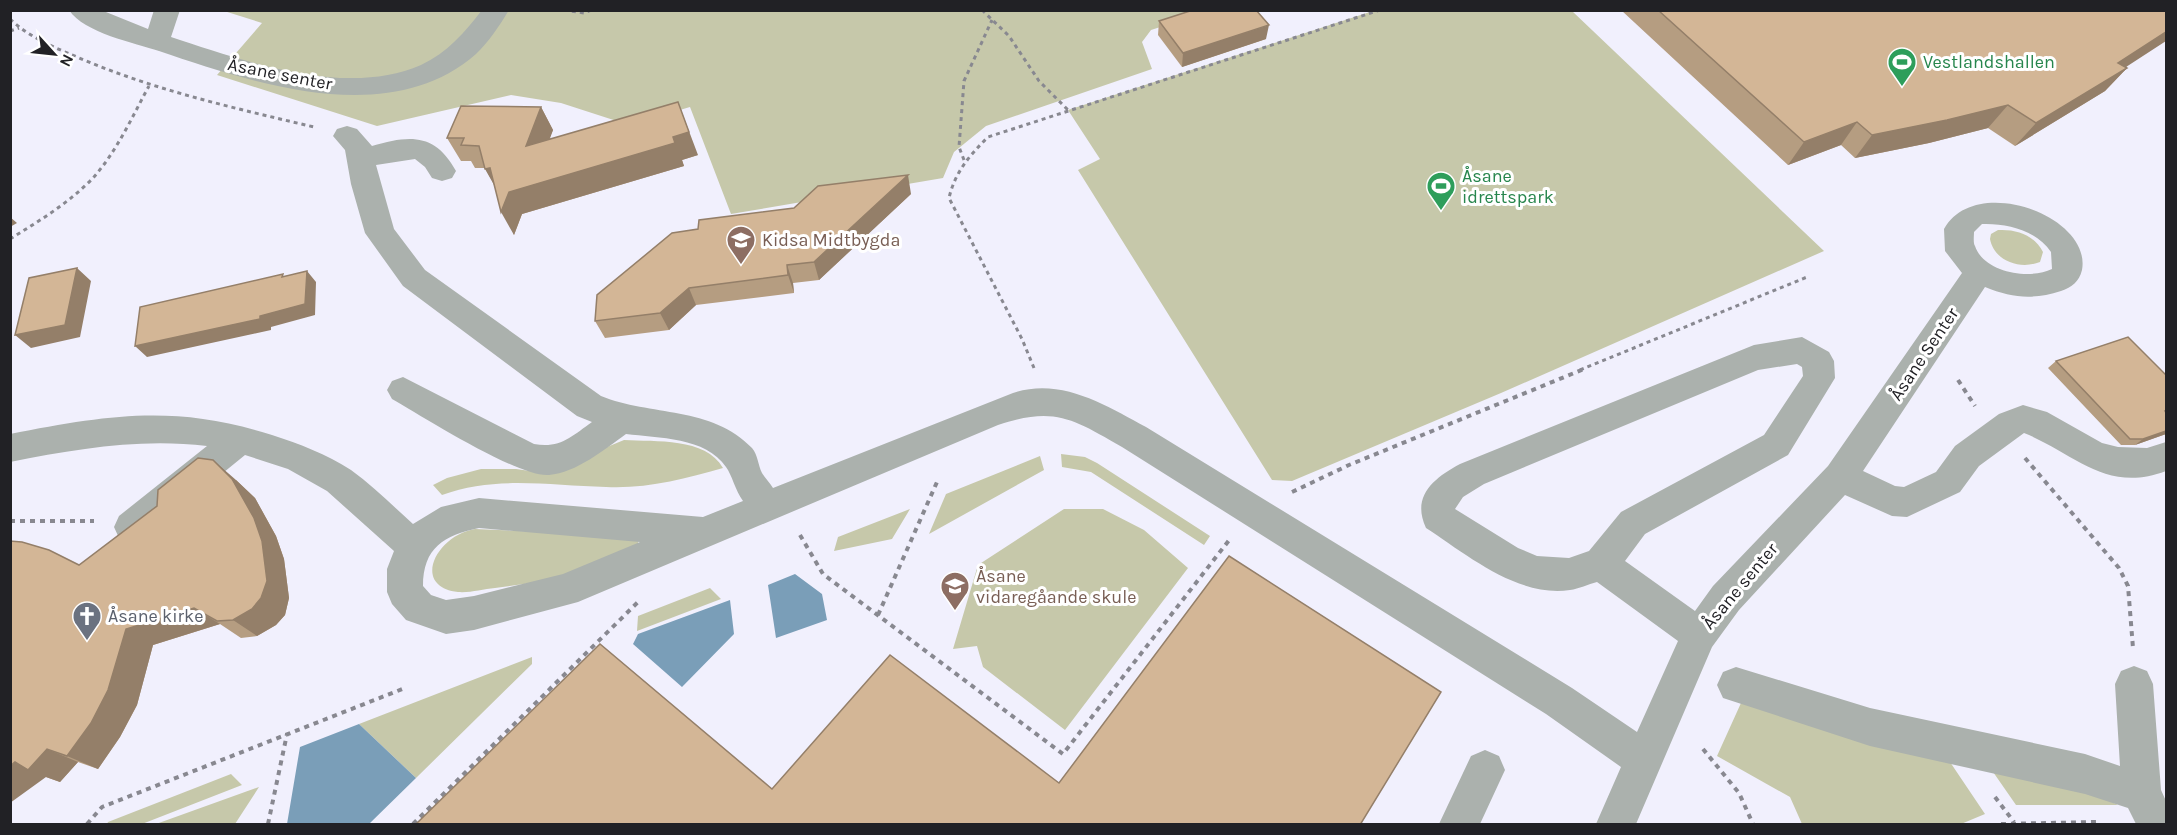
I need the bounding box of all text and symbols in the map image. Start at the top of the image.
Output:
north arrow [24,24,84,84]
sports icon: Vestlandshallen [1886,46,1918,88]
text: N [56,51,78,70]
place label: Vestlandshallen [1923,51,2055,73]
street label: Åsane senter [226,53,335,95]
place label: Åsane idrettspark [1462,165,1554,208]
sports icon: Åsane idrettspark [1425,170,1457,212]
school or university icon: Kidsa Midtbygda [725,224,757,266]
place label: Kidsa Midtbygda [762,229,900,251]
street label: Åsane Senter [1885,303,1963,405]
street label: Åsane senter [1697,538,1783,634]
place label: Åsane vidaregåande skule [976,565,1137,608]
school or university icon: Åsane vidaregåande skule [939,570,971,612]
church icon: Åsane kirke [71,600,103,642]
place label: Åsane kirke [108,605,204,627]

